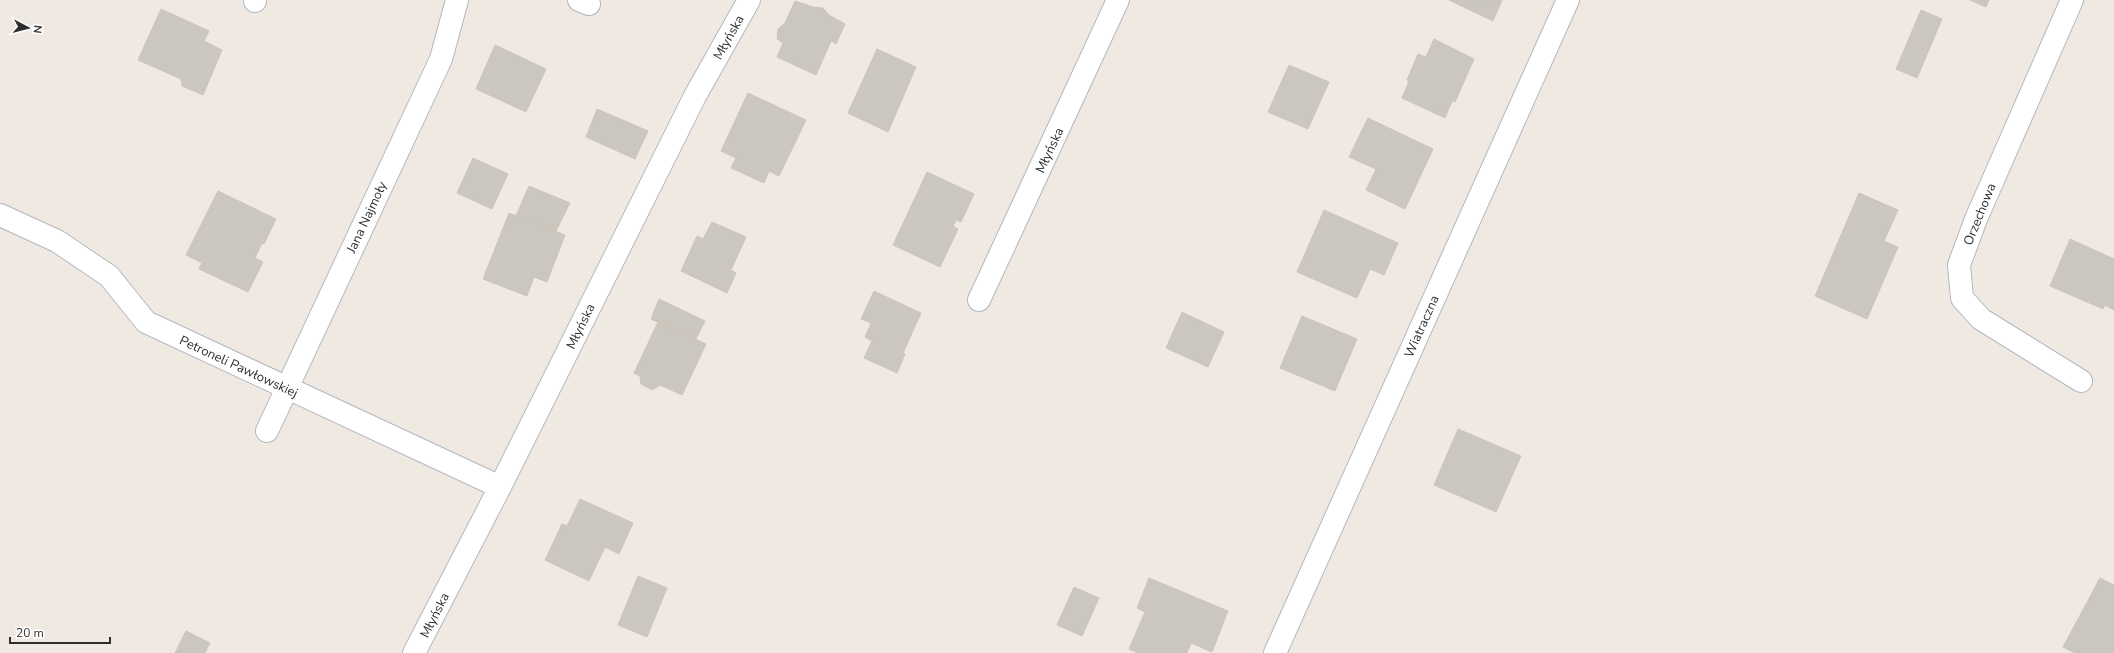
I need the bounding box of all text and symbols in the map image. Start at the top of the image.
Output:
north arrow [8,8,48,48]
street label: Młyńska [709,12,748,63]
text: N [29,24,45,34]
street label: Młyńska [1032,125,1068,176]
street label: Jana Najmoły [342,178,391,257]
street label: Orzechowa [1959,181,2001,248]
street label: Wiatraczna [1400,292,1444,360]
street label: Młyńska [562,301,600,352]
street label: Petroneli Pawłowskiej [176,332,301,402]
street label: Młyńska [416,590,454,641]
scale bar [10,619,110,645]
text: 20 m [16,625,44,641]

